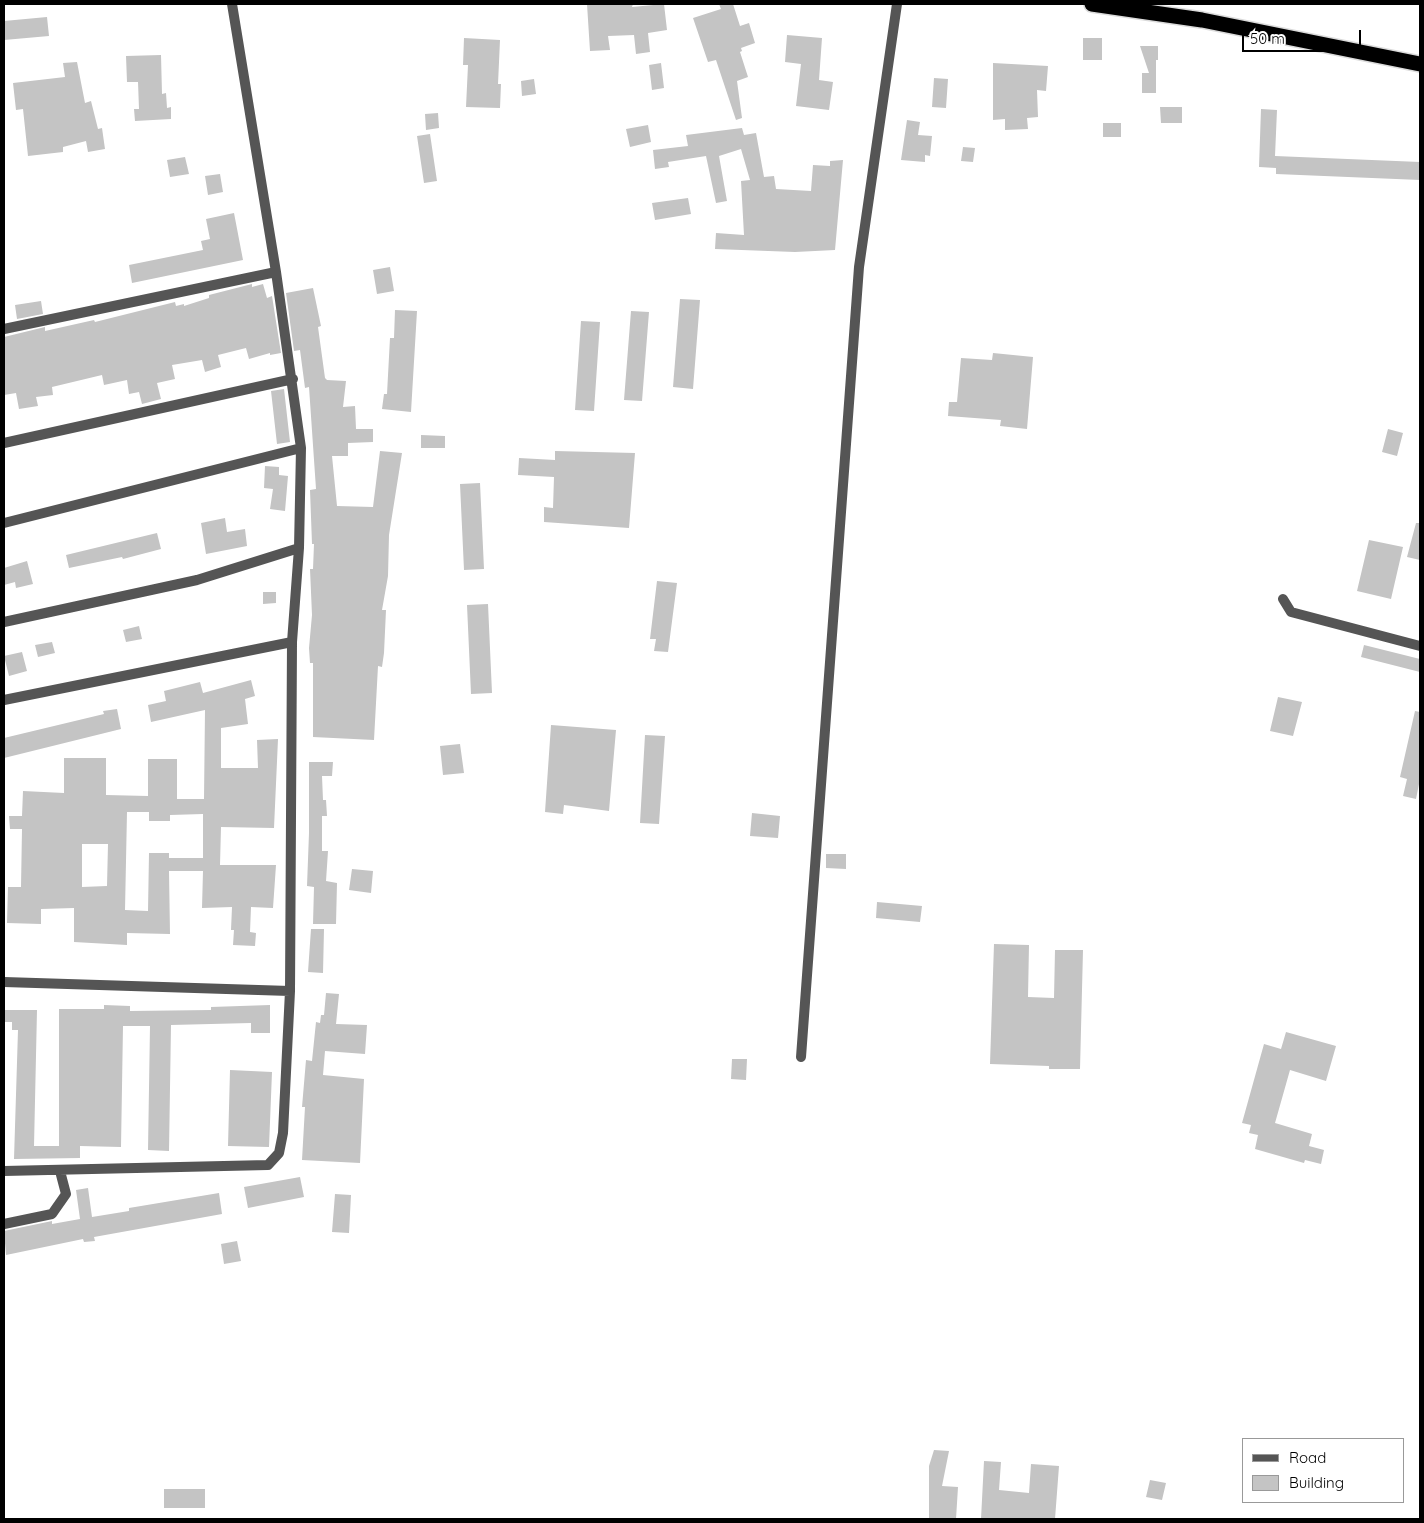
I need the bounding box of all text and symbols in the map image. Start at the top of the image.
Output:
scale bar [1244,20,1363,52]
text: 50 m [1250,29,1285,48]
legend [1242,1438,1404,1503]
text: Road [1289,1448,1326,1467]
text: Building [1289,1473,1344,1492]

